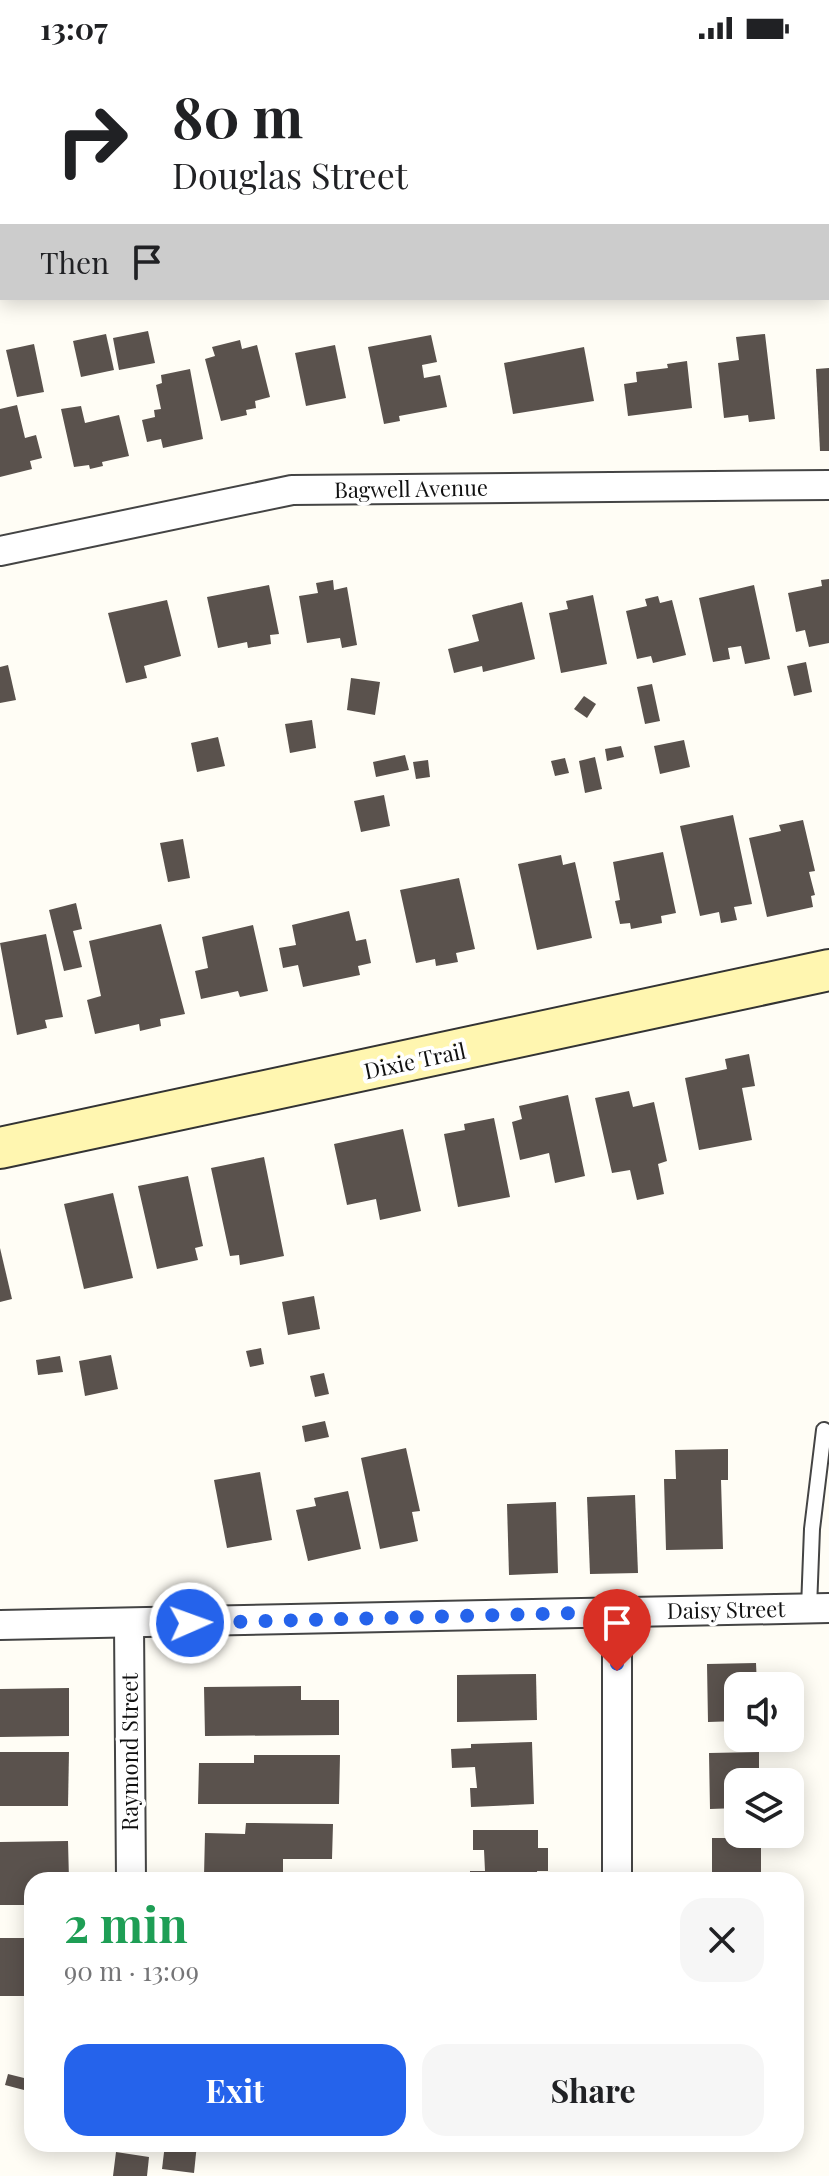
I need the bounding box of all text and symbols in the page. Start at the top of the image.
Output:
text: 13:07 [40,8,108,48]
text: 80 m [172,78,303,153]
icon: right [40,88,144,192]
text: Douglas Street [172,150,408,198]
icon: arrive [125,240,169,284]
text: Then [40,242,109,282]
street label: Bagwell Avenue [334,472,488,504]
street label: Dixie Trail [361,1035,469,1085]
position arrow [148,1581,232,1665]
pin [583,1589,651,1671]
street label: Daisy Street [667,1593,786,1625]
icon: arrive [595,1601,639,1645]
street label: Raymond Street [114,1672,144,1831]
map controls [724,1672,804,1848]
button: sound [724,1672,804,1752]
button: layers [724,1768,804,1848]
text: 2 min [64,1891,188,1955]
button: close [680,1898,764,1982]
text: 90 m · 13:09 [64,1953,199,1988]
button: Exit [64,2044,406,2136]
button: Share [422,2044,764,2136]

